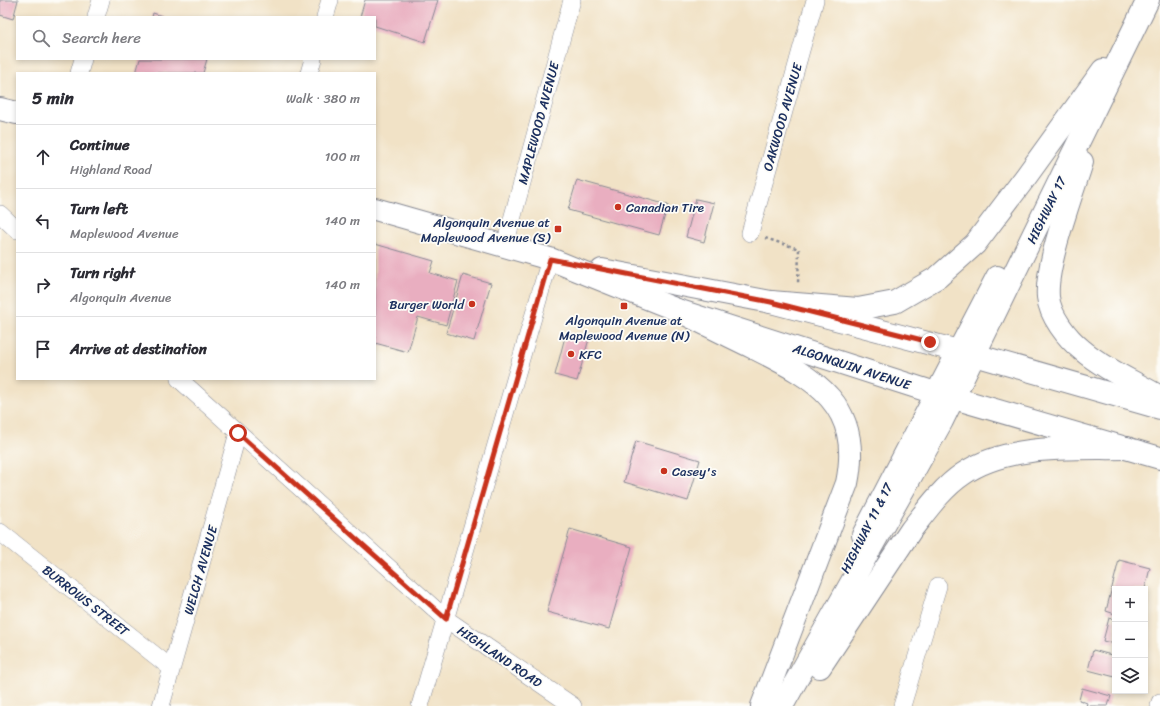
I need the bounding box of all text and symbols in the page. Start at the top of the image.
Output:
search box [16,16,376,60]
text: Search here [62,25,141,51]
icon: search [30,27,52,49]
street label: MAPLEWOOD AVENUE [511,58,566,187]
street label: OAKWOOD AVENUE [756,60,809,174]
text: 5 min [32,83,74,113]
text: Walk · 380 m [286,87,360,110]
text: Continue [70,132,130,158]
text: 100 m [325,145,360,168]
icon: ahead [32,146,54,168]
text: Highland Road [70,158,151,181]
street label: HIGHWAY 17 [1020,171,1073,248]
text: Turn left [70,196,128,222]
place label: Canadian Tire [626,196,704,219]
marker: Canadian Tire [613,202,623,212]
text: 140 m [325,209,360,232]
icon: left [32,210,54,232]
place label: Algonquin Avenue at Maplewood Avenue (S) [421,211,551,249]
text: Maplewood Avenue [70,222,179,245]
marker: Algonquin Avenue at Maplewood Avenue (S) [553,224,563,234]
text: Turn right [70,260,135,286]
text: 140 m [325,273,360,296]
icon: right [32,274,54,296]
text: Algonquin Avenue [70,286,171,309]
place label: Burger World [389,293,465,316]
marker: Burger World [467,299,477,309]
marker: Algonquin Avenue at Maplewood Avenue (N) [619,301,629,311]
place label: Algonquin Avenue at Maplewood Avenue (N) [559,309,690,347]
route end [921,333,939,351]
text: Arrive at destination [70,336,207,362]
street label: ALGONQUIN AVENUE [789,336,915,397]
icon: arrive [32,338,54,360]
place label: KFC [579,343,602,366]
marker: KFC [566,349,576,359]
route start [229,424,247,442]
place label: Casey's [672,460,717,483]
marker: Casey's [659,466,669,476]
street label: HIGHWAY 11 & 17 [834,478,900,577]
street label: WELCH AVENUE [177,522,224,618]
street label: BURROWS STREET [37,559,136,643]
map controls [1112,586,1148,694]
button: + [1112,586,1148,622]
street label: HIGHLAND ROAD [452,619,547,694]
button: − [1112,622,1148,658]
button: layers [1112,658,1148,694]

